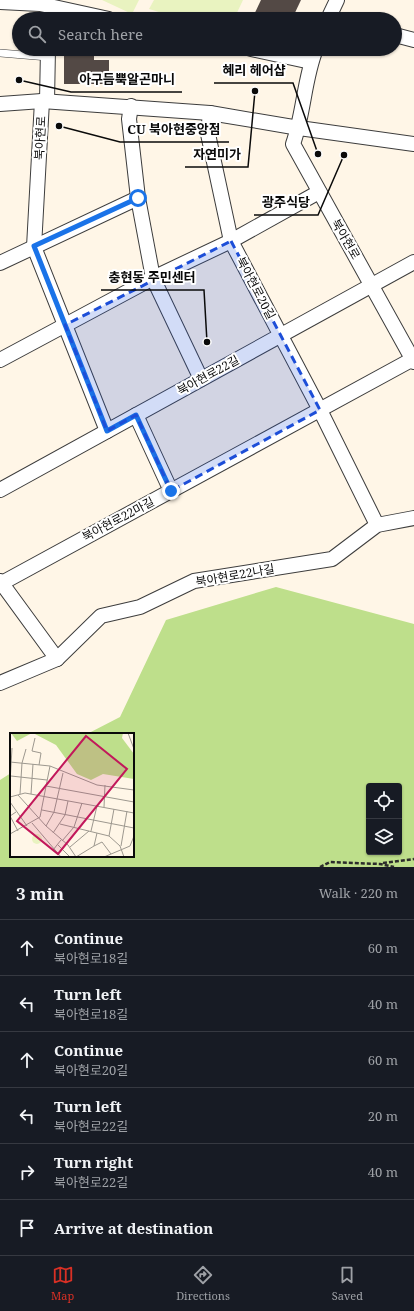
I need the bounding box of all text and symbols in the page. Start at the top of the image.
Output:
search box [12,12,402,56]
icon: search [26,23,48,45]
text: Search here [58,24,143,44]
callout: 혜리 헤어샵 [214,58,293,83]
text: 혜리 헤어샵 [222,61,286,79]
callout: 아구듬뿍알곤마니 [71,67,182,92]
text: 아구듬뿍알곤마니 [79,70,175,88]
street label: 북아현로 [30,115,50,161]
callout: CU 북아현중앙점 [120,117,229,142]
text: CU 북아현중앙점 [127,120,221,138]
callout: 자연미가 [185,142,248,167]
text: 자연미가 [193,145,241,163]
route start [129,189,147,207]
callout: 광주식당 [254,190,318,215]
text: 광주식당 [262,193,310,211]
street label: 북아현로 [328,216,364,262]
street label: 북아현로20길 [232,254,280,322]
callout: 충현동 주민센터 [101,265,204,290]
text: 충현동 주민센터 [108,268,196,286]
street label: 북아현로22길 [174,351,242,399]
route end [162,482,180,500]
street label: 북아현로22마길 [79,493,157,545]
street label: 북아현로22나길 [194,560,276,590]
inset map [10,733,134,857]
map controls [366,783,402,855]
button: locate [366,783,402,819]
button: layers [366,819,402,855]
text: 3 min [16,882,64,905]
text: Walk · 220 m [319,884,398,902]
text: Continue [54,928,123,948]
icon: ahead [16,937,38,959]
text: 60 m [368,939,398,957]
text: 북아현로18길 [54,949,128,967]
text: Turn left [54,984,122,1004]
icon: left [16,993,38,1015]
text: 40 m [368,995,398,1013]
text: 북아현로18길 [54,1005,128,1023]
text: Continue [54,1040,123,1060]
icon: ahead [16,1049,38,1071]
text: 60 m [368,1051,398,1069]
text: 북아현로20길 [54,1061,128,1079]
text: Turn left [54,1096,122,1116]
icon: left [16,1105,38,1127]
text: 20 m [368,1107,398,1125]
text: 북아현로22길 [54,1117,128,1135]
text: Turn right [54,1152,133,1172]
icon: right [16,1161,38,1183]
text: 40 m [368,1163,398,1181]
text: 북아현로22길 [54,1173,128,1191]
icon: arrive [16,1217,38,1239]
text: Arrive at destination [54,1218,213,1238]
tab: Map [51,1264,74,1303]
tab: Directions [176,1264,230,1303]
tab: Saved [332,1264,363,1303]

